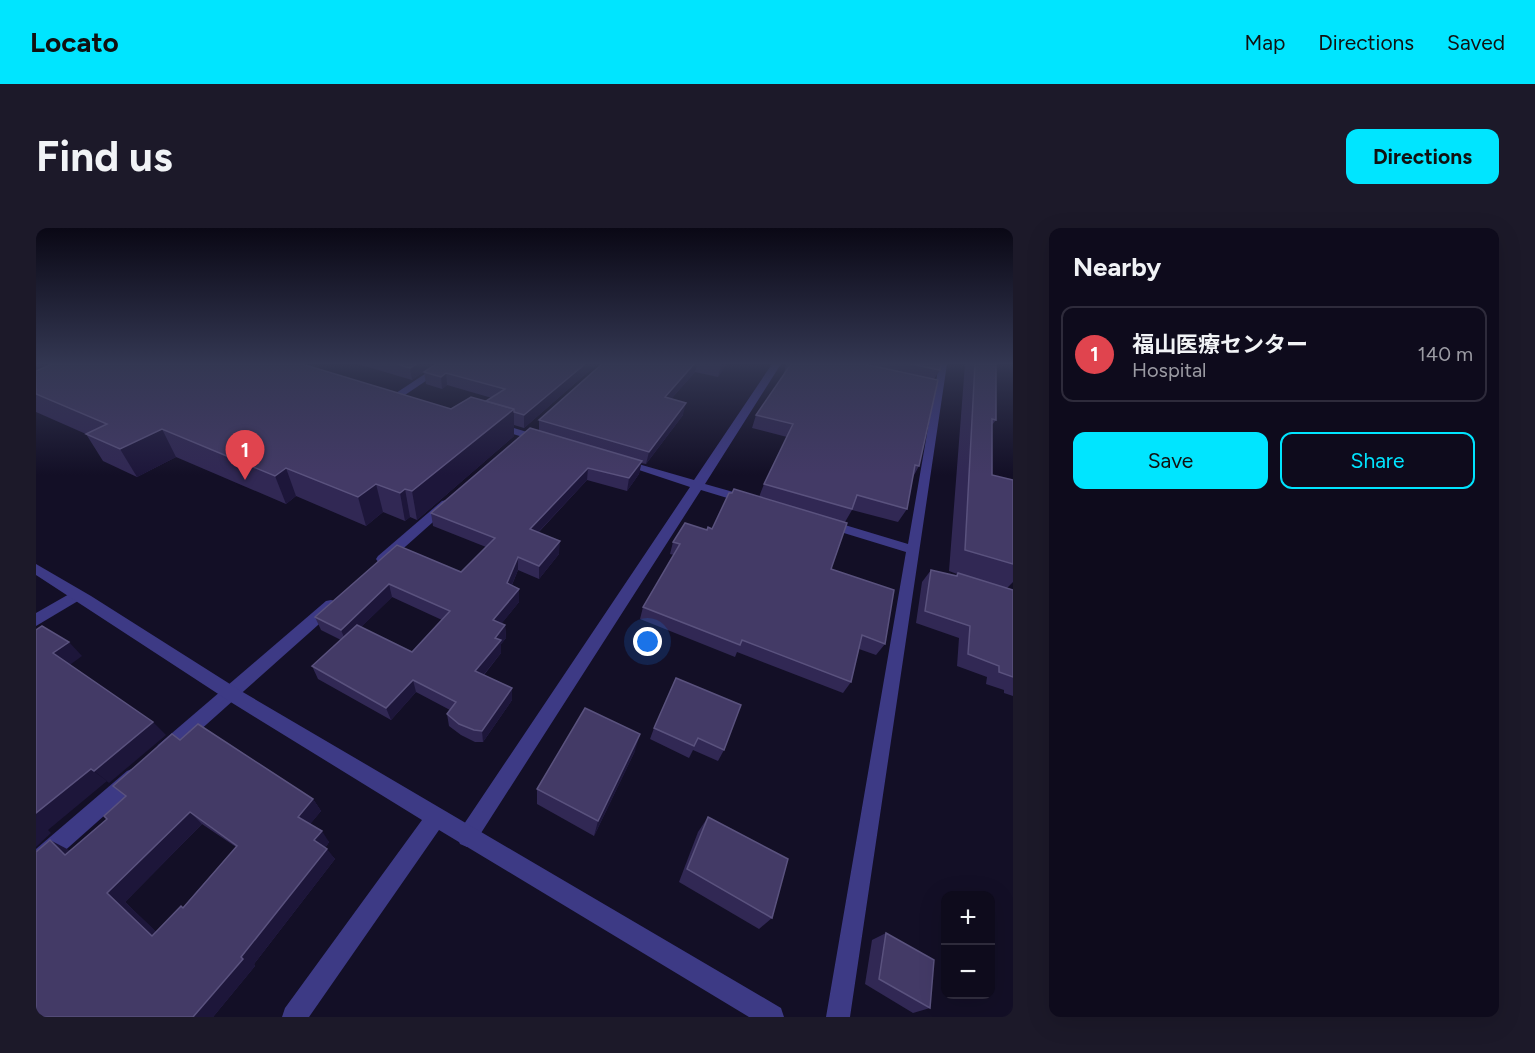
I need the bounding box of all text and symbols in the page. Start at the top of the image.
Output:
text: Locato [30,25,119,59]
text: Map [1244,30,1285,55]
text: Directions [1318,30,1414,55]
text: Saved [1447,30,1505,55]
button: Directions [1346,129,1499,184]
text: Find us [36,131,173,182]
text: Nearby [1073,251,1161,283]
text: 福山医療センター [1132,331,1308,358]
text: 1 [1090,342,1099,366]
text: 140 m [1418,342,1473,366]
text: Hospital [1132,358,1207,382]
pin: 1 [226,430,264,480]
button: Save [1073,432,1268,489]
button: Share [1280,432,1475,489]
your location [633,627,662,656]
map controls [941,891,995,999]
button: + [941,891,995,945]
button: − [941,945,995,999]

